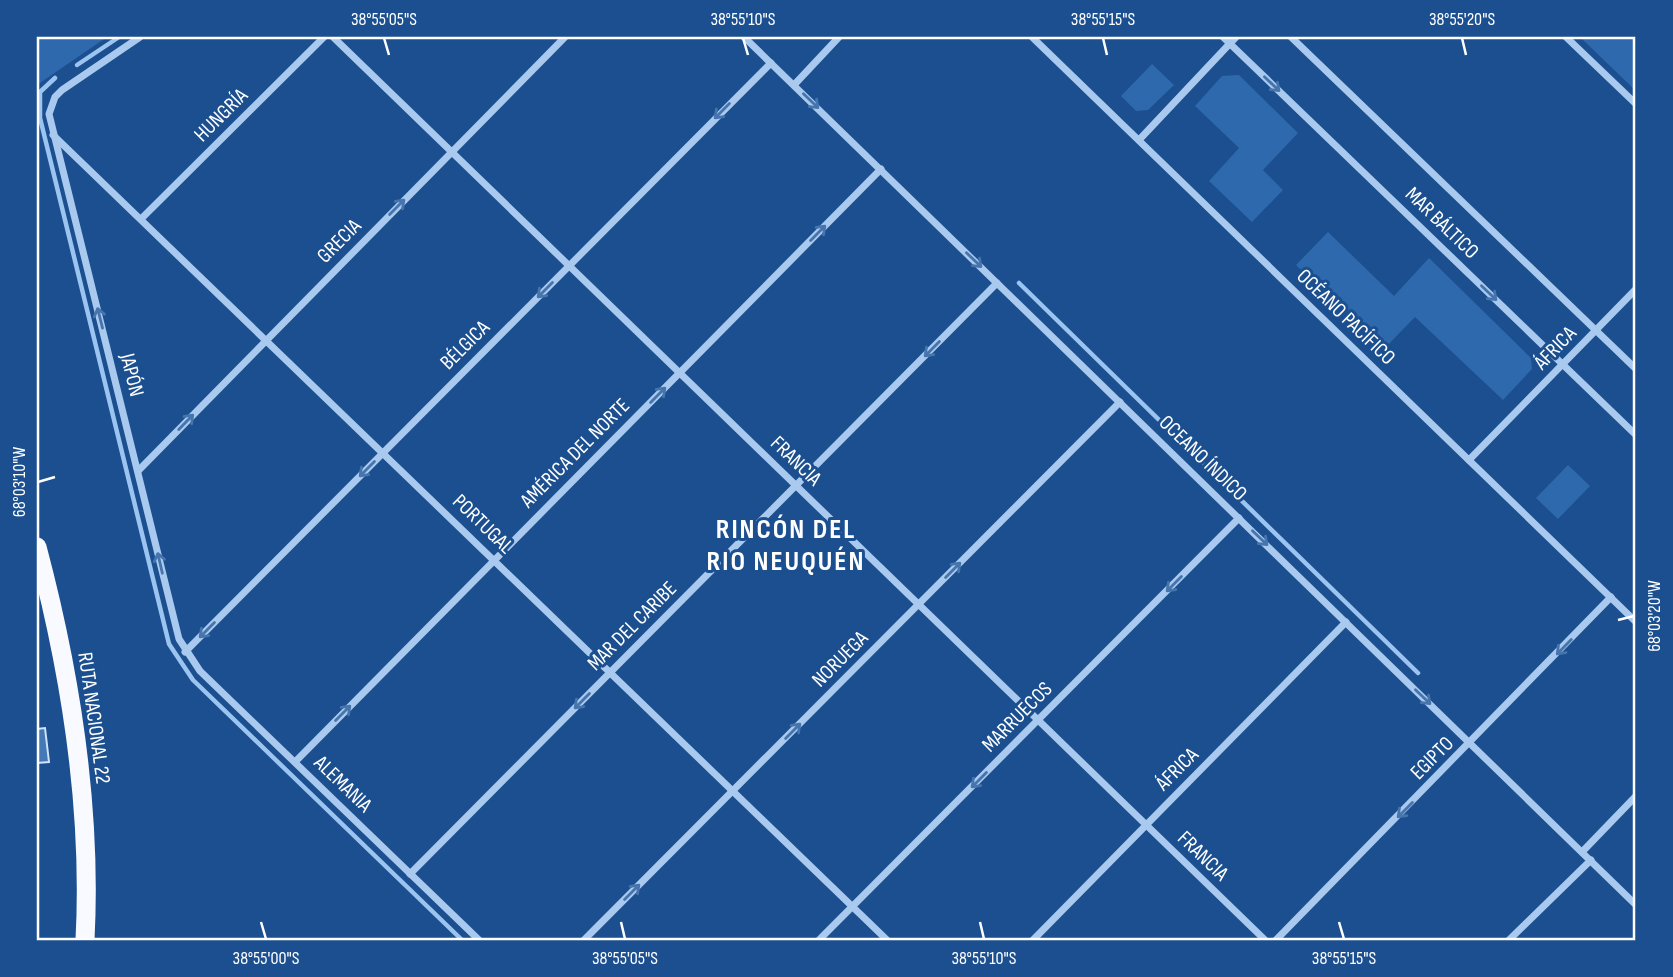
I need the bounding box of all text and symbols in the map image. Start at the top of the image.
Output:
text: 38°55'05"S [351,9,417,30]
text: 38°55'10"S [710,9,776,30]
text: 38°55'15"S [1071,9,1135,30]
text: 38°55'20"S [1429,9,1495,30]
one-way arrow [1264,76,1281,93]
street label: HUNGRÍA [189,82,254,147]
one-way arrow [802,93,819,110]
one-way arrow [714,102,731,119]
street label: MAR BÁLTICO [1400,182,1484,264]
one-way arrow [388,199,405,216]
street label: GRECIA [312,213,367,268]
one-way arrow [809,225,826,242]
one-way arrow [965,251,982,268]
street label: OCÉANO PACÍFICO [1292,264,1400,370]
one-way arrow [536,281,553,298]
one-way arrow [1480,285,1497,302]
one-way arrow [93,307,106,330]
street label: BÉLGICA [435,314,496,375]
street label: ÁFRICA [1528,320,1582,376]
one-way arrow [924,340,941,357]
street label: JAPÓN [114,350,149,399]
one-way arrow [649,387,666,404]
street label: AMÉRICA DEL NORTE [514,393,635,514]
street label: OCEANO ÍNDICO [1154,410,1252,506]
one-way arrow [177,414,194,431]
street label: FRANCIA [765,431,827,492]
text: 68°03'10"W [9,447,30,517]
one-way arrow [359,460,376,477]
street label: PORTUGAL [447,489,519,559]
district label: RINCÓN DEL RIO NEUQUÉN [707,513,865,578]
one-way arrow [1251,529,1268,546]
one-way arrow [153,552,167,575]
one-way arrow [945,561,962,578]
one-way arrow [1165,575,1182,592]
street label: MAR DEL CARIBE [582,576,682,676]
text: 68°03'20"W [1644,580,1665,652]
one-way arrow [199,621,216,638]
street label: NORUEGA [807,625,874,692]
one-way arrow [1555,638,1572,655]
street label: RUTA NACIONAL 22 [72,651,116,785]
street label: MARRUECOS [977,677,1057,757]
one-way arrow [1414,688,1431,705]
one-way arrow [573,693,590,710]
one-way arrow [334,705,351,722]
one-way arrow [784,722,801,739]
street label: EGIPTO [1405,731,1459,785]
street label: ÁFRICA [1150,742,1204,796]
street label: ALEMANIA [308,750,378,818]
one-way arrow [970,771,987,788]
one-way arrow [1397,801,1414,818]
street label: FRANCIA [1172,826,1234,887]
one-way arrow [624,884,641,901]
text: 38°55'00"S [233,948,300,969]
text: 38°55'05"S [592,948,658,969]
text: 38°55'10"S [951,948,1017,969]
text: 38°55'15"S [1312,948,1376,969]

